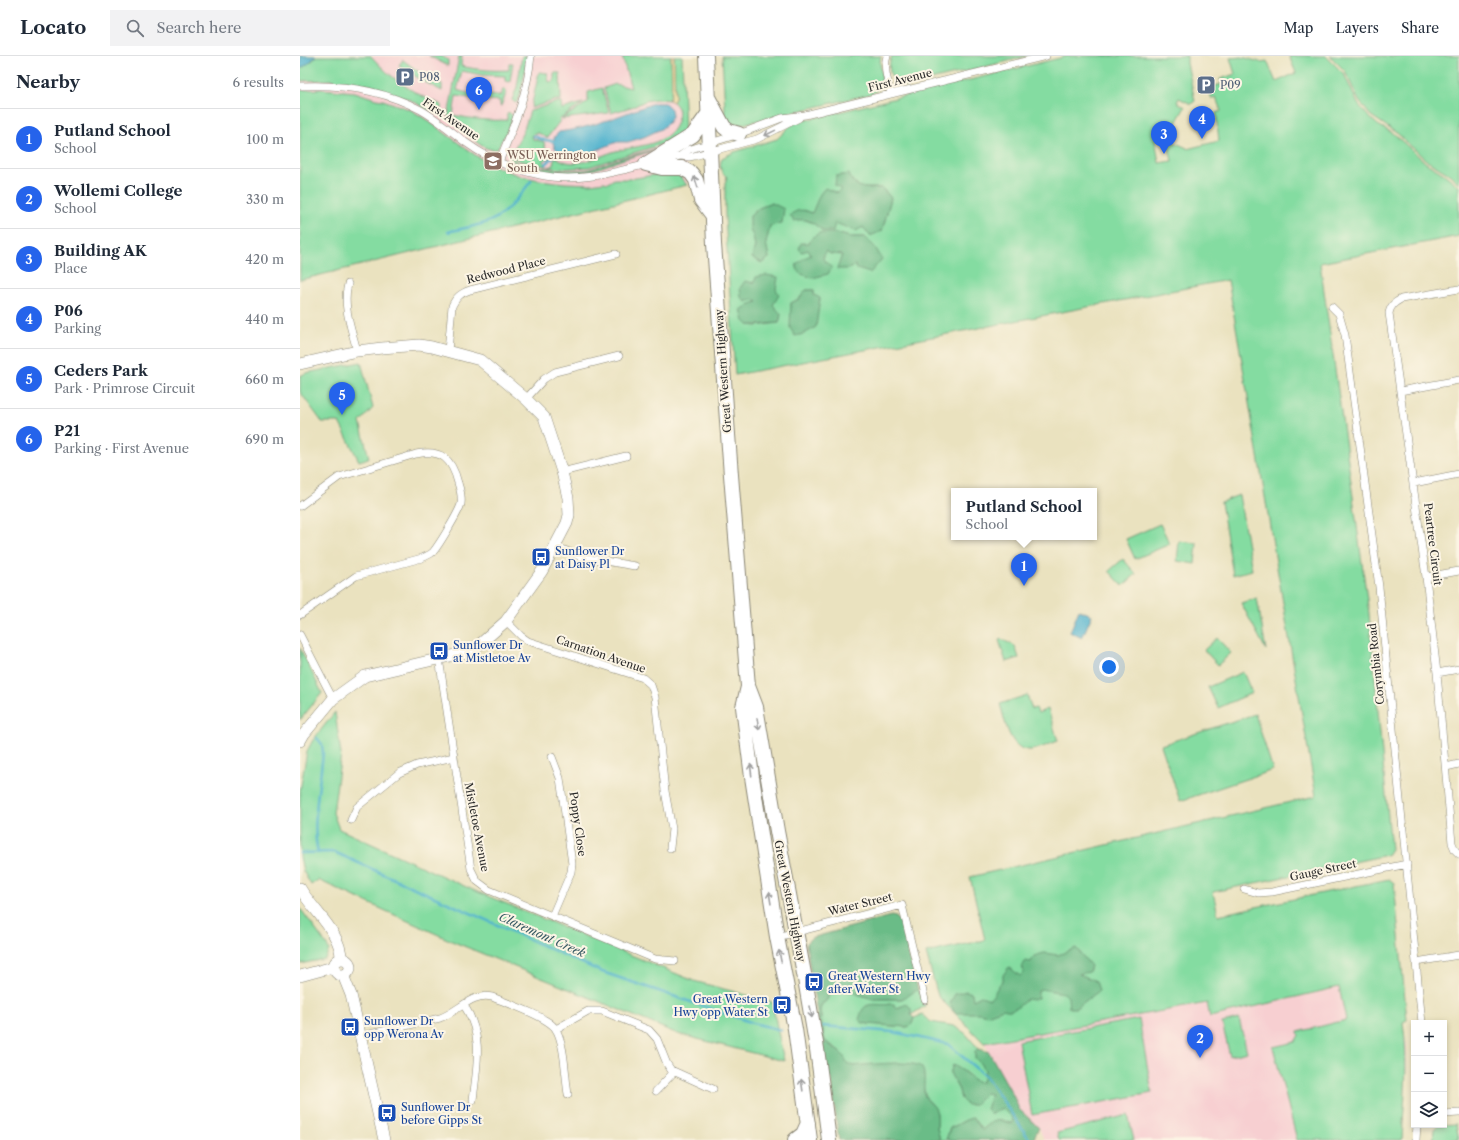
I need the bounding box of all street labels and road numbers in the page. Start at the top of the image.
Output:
street label: First Avenue [867,65,933,95]
street label: First Avenue [420,95,482,143]
street label: Redwood Place [465,253,547,287]
street label: Great Western Highway [712,308,734,433]
street label: Peartree Circuit [1421,502,1445,586]
street label: Corymbia Road [1365,622,1387,706]
street label: Carnation Avenue [554,632,648,676]
street label: Mistletoe Avenue [461,781,493,873]
street label: Poppy Close [567,791,589,857]
street label: Great Western Highway [771,839,809,964]
street label: Gauge Street [1289,856,1358,884]
street label: Water Street [826,889,894,919]

